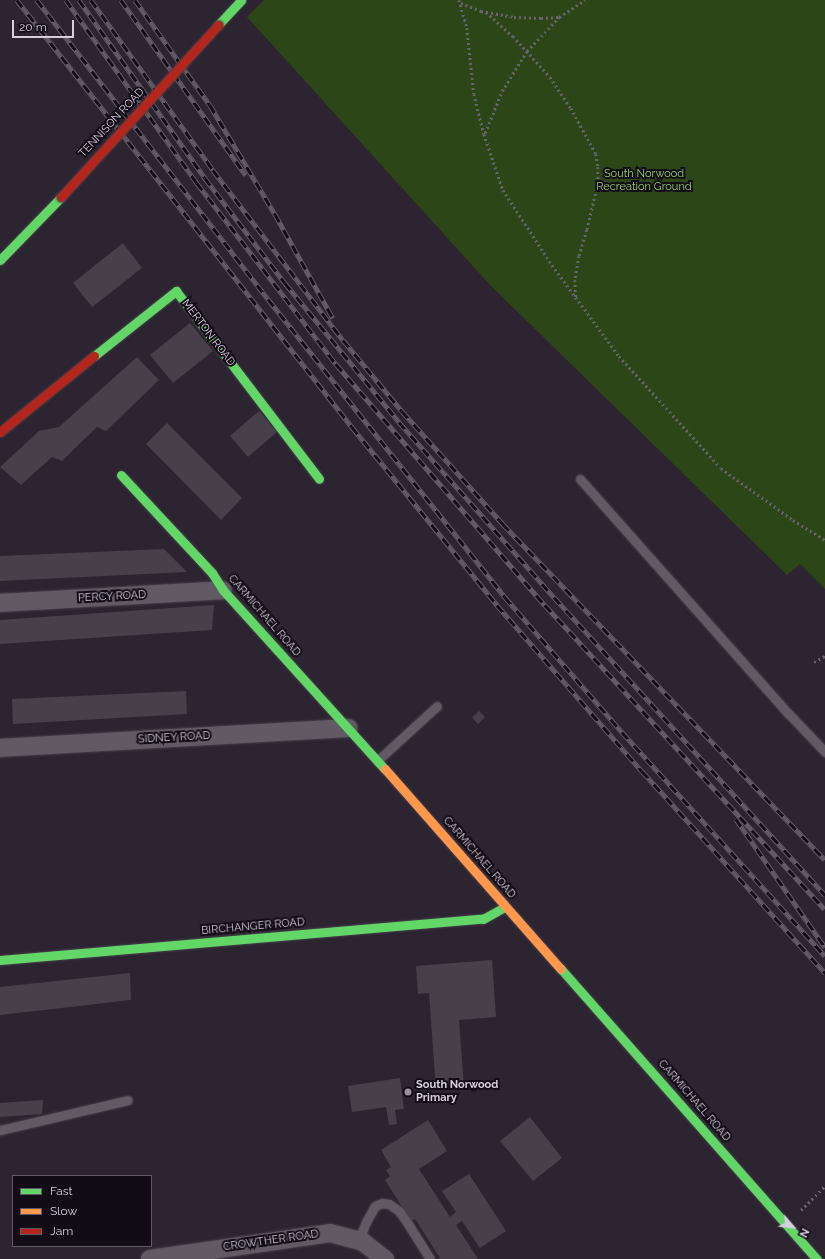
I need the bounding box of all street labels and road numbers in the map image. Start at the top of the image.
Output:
street label: TENNISON ROAD [77,86,147,160]
street label: MERTON ROAD [179,297,237,369]
street label: CARMICHAEL ROAD [225,572,303,660]
street label: PERCY ROAD [77,589,147,605]
street label: SIDNEY ROAD [137,730,211,746]
street label: CARMICHAEL ROAD [440,814,518,902]
street label: BIRCHANGER ROAD [201,916,305,938]
street label: CARMICHAEL ROAD [655,1057,733,1145]
street label: CROWTHER ROAD [222,1228,320,1254]

